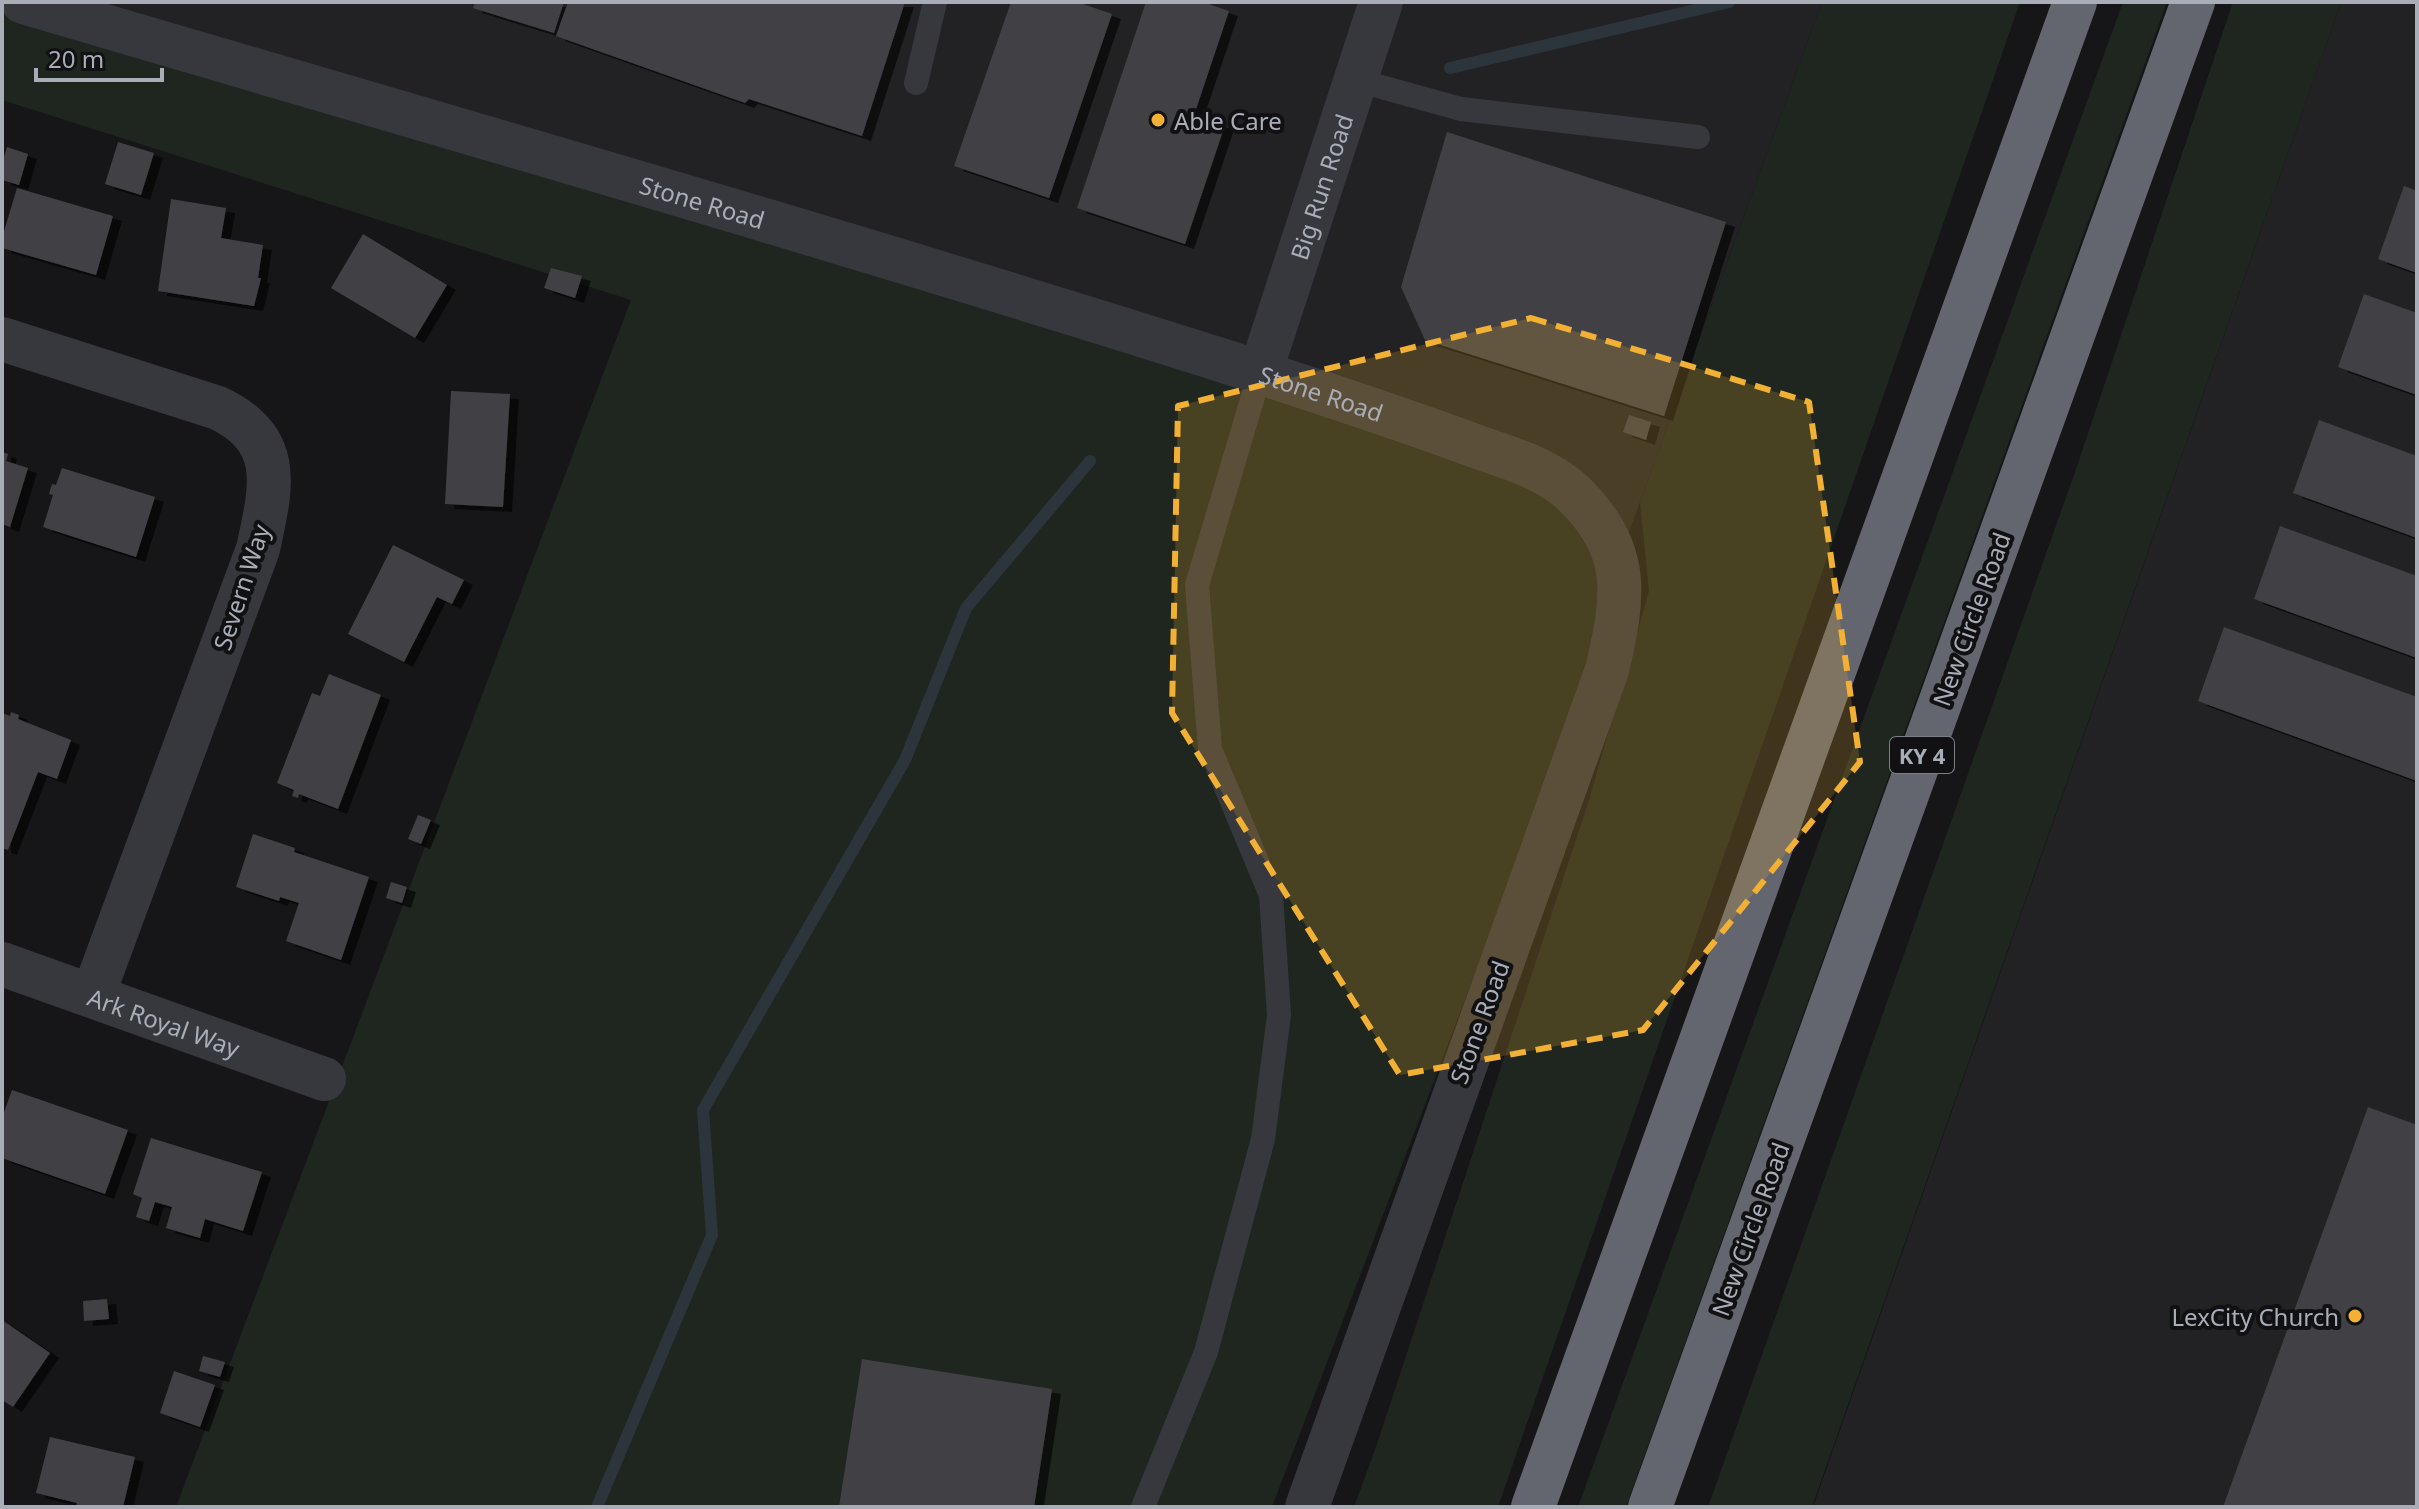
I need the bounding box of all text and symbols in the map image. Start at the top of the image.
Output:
scale bar [36,32,162,82]
text: 20 m [48,42,104,75]
place label: Able Care [1174,104,1282,137]
street label: Big Run Road [1282,110,1360,264]
marker: Able Care [1149,111,1167,129]
street label: Stone Road [636,167,769,236]
street label: Stone Road [1255,357,1388,429]
street label: Severn Way [205,519,277,654]
street label: New Circle Road [1924,528,2018,710]
road number: KY 4 [1890,737,1954,773]
street label: Stone Road [1441,956,1517,1088]
street label: Ark Royal Way [84,980,245,1064]
street label: New Circle Road [1703,1138,1797,1320]
place label: LexCity Church [2172,1300,2339,1333]
marker: LexCity Church [2346,1307,2364,1325]

